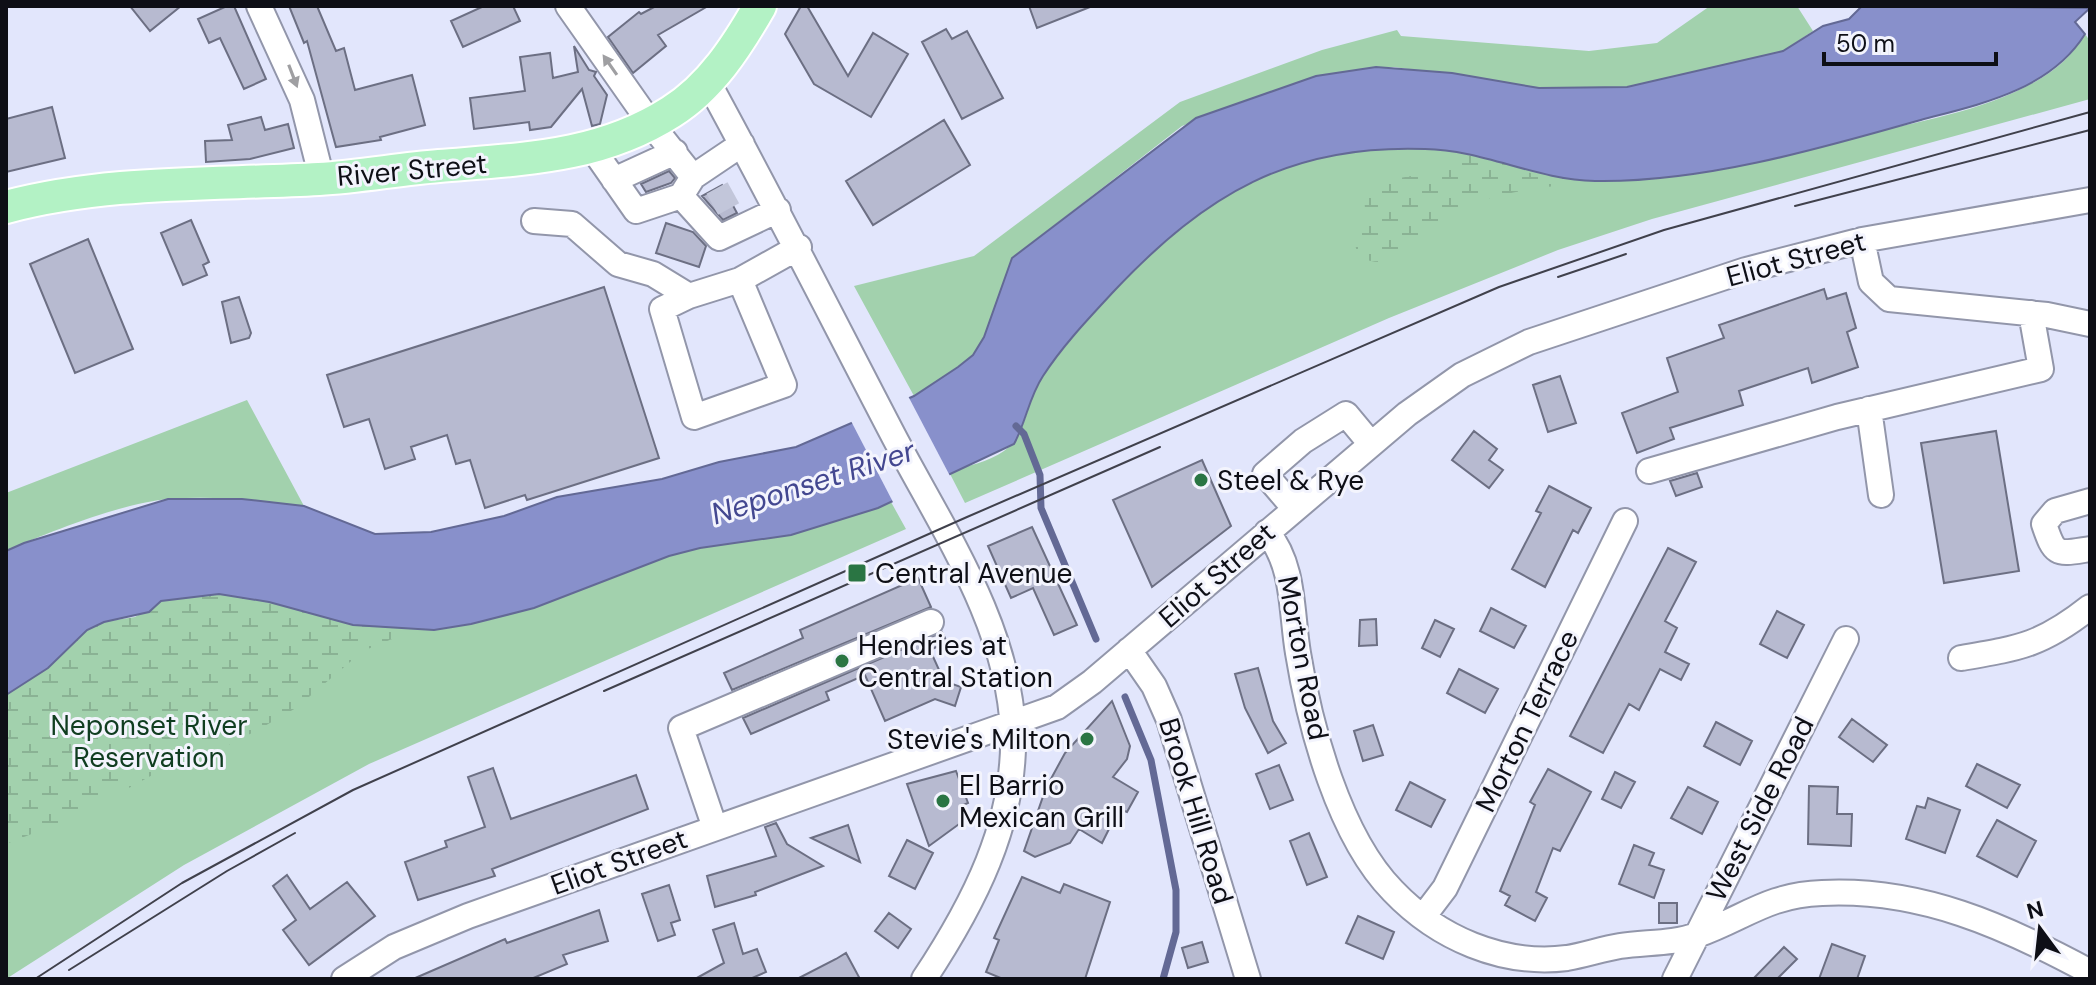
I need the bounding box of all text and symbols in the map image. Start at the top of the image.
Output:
scale bar [1824,16,1996,66]
text: 50 m [1836,28,1895,59]
one-way arrow [603,54,618,75]
one-way arrow [287,64,300,88]
street label: River Street [335,145,489,195]
street label: Eliot Street [1722,223,1870,295]
water label: Neponset River [706,430,921,533]
place label: Steel & Rye [1217,462,1364,499]
marker: Steel & Rye [1192,471,1210,489]
street label: Eliot Street [1151,514,1283,636]
place label: Central Avenue [875,555,1072,592]
marker: Central Avenue [846,562,868,584]
street label: Morton Road [1269,573,1337,743]
street label: Morton Terrace [1467,624,1587,818]
place label: Hendries at Central Station [858,627,1053,696]
marker: Hendries at Central Station [833,652,851,670]
park label: Neponset River Reservation [50,707,248,776]
street label: West Side Road [1698,710,1822,908]
street label: Brook Hill Road [1150,714,1242,908]
place label: Stevie's Milton [887,721,1071,758]
marker: Stevie's Milton [1078,730,1096,748]
place label: El Barrio Mexican Grill [959,767,1124,836]
marker: El Barrio Mexican Grill [934,792,952,810]
street label: Eliot Street [546,820,692,904]
north arrow [2000,889,2080,969]
text: N [2023,894,2046,926]

